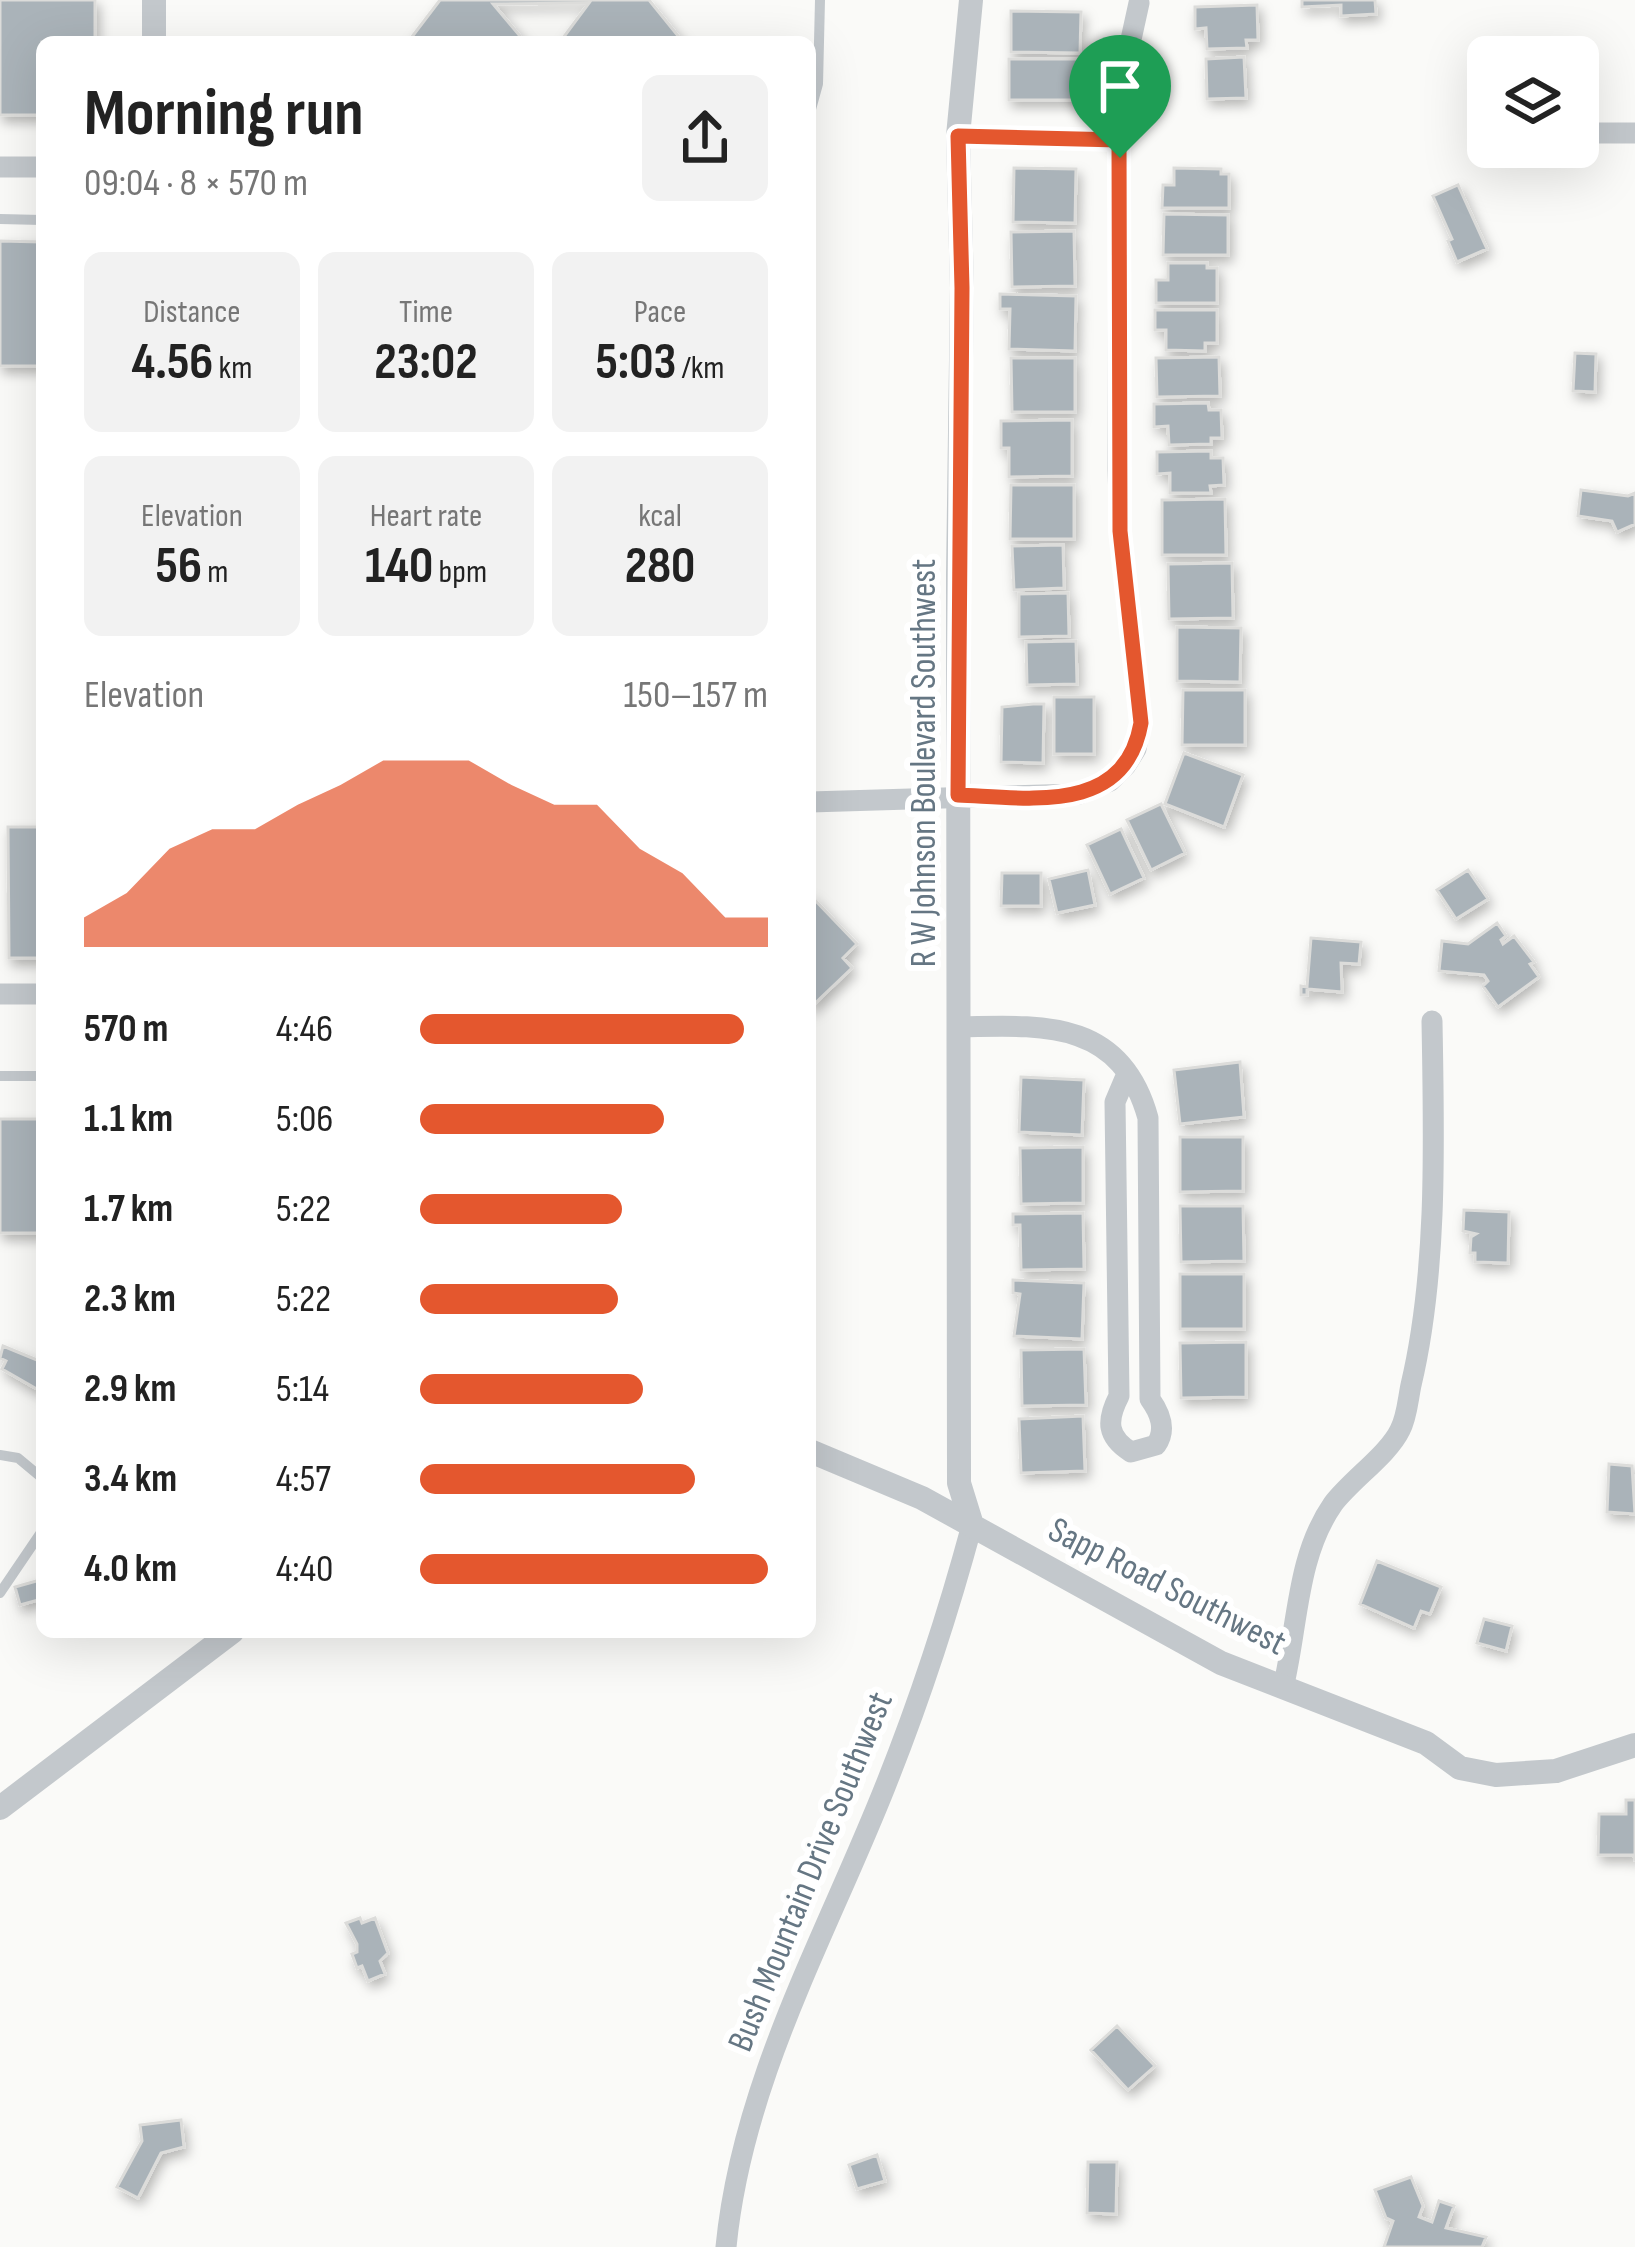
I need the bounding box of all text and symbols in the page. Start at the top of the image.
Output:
pin [1069,35,1171,158]
map controls [1467,36,1599,168]
button: layers [1467,36,1599,168]
icon: arrive [1087,53,1153,119]
text: Morning run [84,75,364,154]
button: share [642,75,768,201]
text: 09:04 · 8 × 570 m [84,160,308,207]
text: Distance [143,292,241,332]
text: Time [399,292,453,332]
text: Pace [634,292,686,332]
text: 4.56 [132,332,213,393]
text: 23:02 [374,332,478,393]
text: 5:03 [595,332,676,393]
text: km [213,348,252,388]
text: /km [676,348,725,388]
text: Elevation [141,496,243,536]
text: Heart rate [370,496,482,536]
text: kcal [638,496,682,536]
text: 56 [156,536,202,597]
text: 140 [365,536,433,597]
text: 280 [625,536,695,597]
text: m [202,552,228,592]
text: bpm [433,552,487,592]
street label: R W Johnson Boulevard Southwest [903,559,946,967]
text: Elevation [84,672,204,719]
text: 150–157 m [624,672,768,719]
text: 570 m [84,1006,168,1053]
text: 4:46 [276,1006,333,1053]
text: 1.1 km [84,1096,173,1143]
text: 5:06 [276,1096,333,1143]
text: 1.7 km [84,1186,173,1233]
text: 5:22 [276,1186,331,1233]
text: 2.3 km [84,1276,176,1323]
text: 5:22 [276,1276,331,1323]
text: 2.9 km [84,1366,176,1413]
text: 5:14 [276,1366,329,1413]
text: 3.4 km [84,1456,177,1503]
text: 4:57 [276,1456,331,1503]
street label: Sapp Road Southwest [1041,1509,1293,1665]
text: 4.0 km [84,1546,177,1593]
text: 4:40 [276,1546,333,1593]
street label: Bush Mountain Drive Southwest [719,1686,903,2058]

